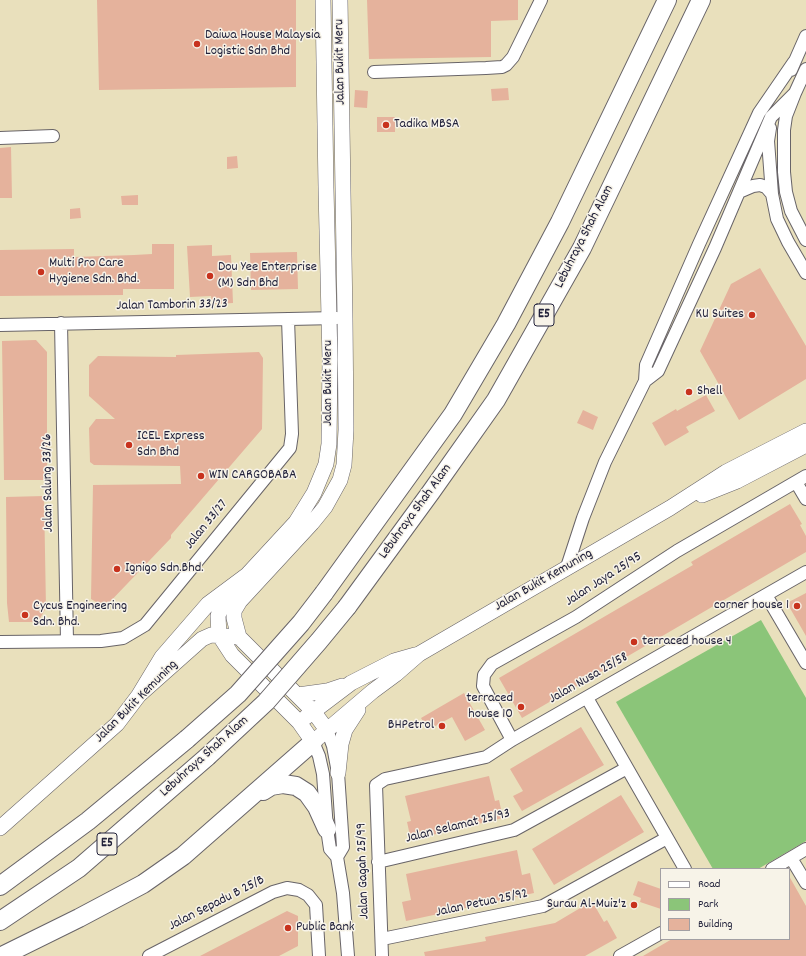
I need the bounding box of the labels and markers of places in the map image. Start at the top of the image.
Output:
place label: Daiwa House Malaysia Logistic Sdn Bhd [205,28,320,60]
marker: Daiwa House Malaysia Logistic Sdn Bhd [192,39,202,49]
place label: Tadika MBSA [394,117,459,133]
marker: Tadika MBSA [381,120,391,130]
place label: Multi Pro Care Hygiene Sdn. Bhd. [49,256,139,288]
place label: Dou Yee Enterprise (M) Sdn Bhd [218,260,317,292]
marker: Multi Pro Care Hygiene Sdn. Bhd. [36,267,46,277]
marker: Dou Yee Enterprise (M) Sdn Bhd [205,271,215,281]
place label: KU Suites [696,307,744,323]
marker: KU Suites [747,310,757,320]
place label: Shell [697,384,722,400]
marker: Shell [684,387,694,397]
place label: ICEL Express Sdn Bhd [137,429,205,462]
marker: ICEL Express Sdn Bhd [124,440,134,450]
place label: WIN CARGOBABA [209,468,297,484]
marker: WIN CARGOBABA [196,471,206,481]
place label: Ignigo Sdn.Bhd. [125,561,204,577]
marker: Ignigo Sdn.Bhd. [112,564,122,574]
place label: corner house 1 [714,598,789,614]
place label: Cycus Engineering Sdn. Bhd. [33,599,127,632]
marker: corner house 1 [792,601,802,611]
marker: Cycus Engineering Sdn. Bhd. [20,610,30,620]
place label: terraced house 4 [642,634,732,650]
marker: terraced house 4 [629,637,639,647]
place label: terraced house 10 [466,691,513,724]
marker: terraced house 10 [516,702,526,712]
place label: BHPetrol [388,718,434,734]
marker: BHPetrol [437,721,447,731]
place label: Surau Al-Muiz'z [547,897,626,913]
marker: Surau Al-Muiz'z [629,900,639,910]
place label: Public Bank [296,920,355,936]
marker: Public Bank [283,923,293,933]

